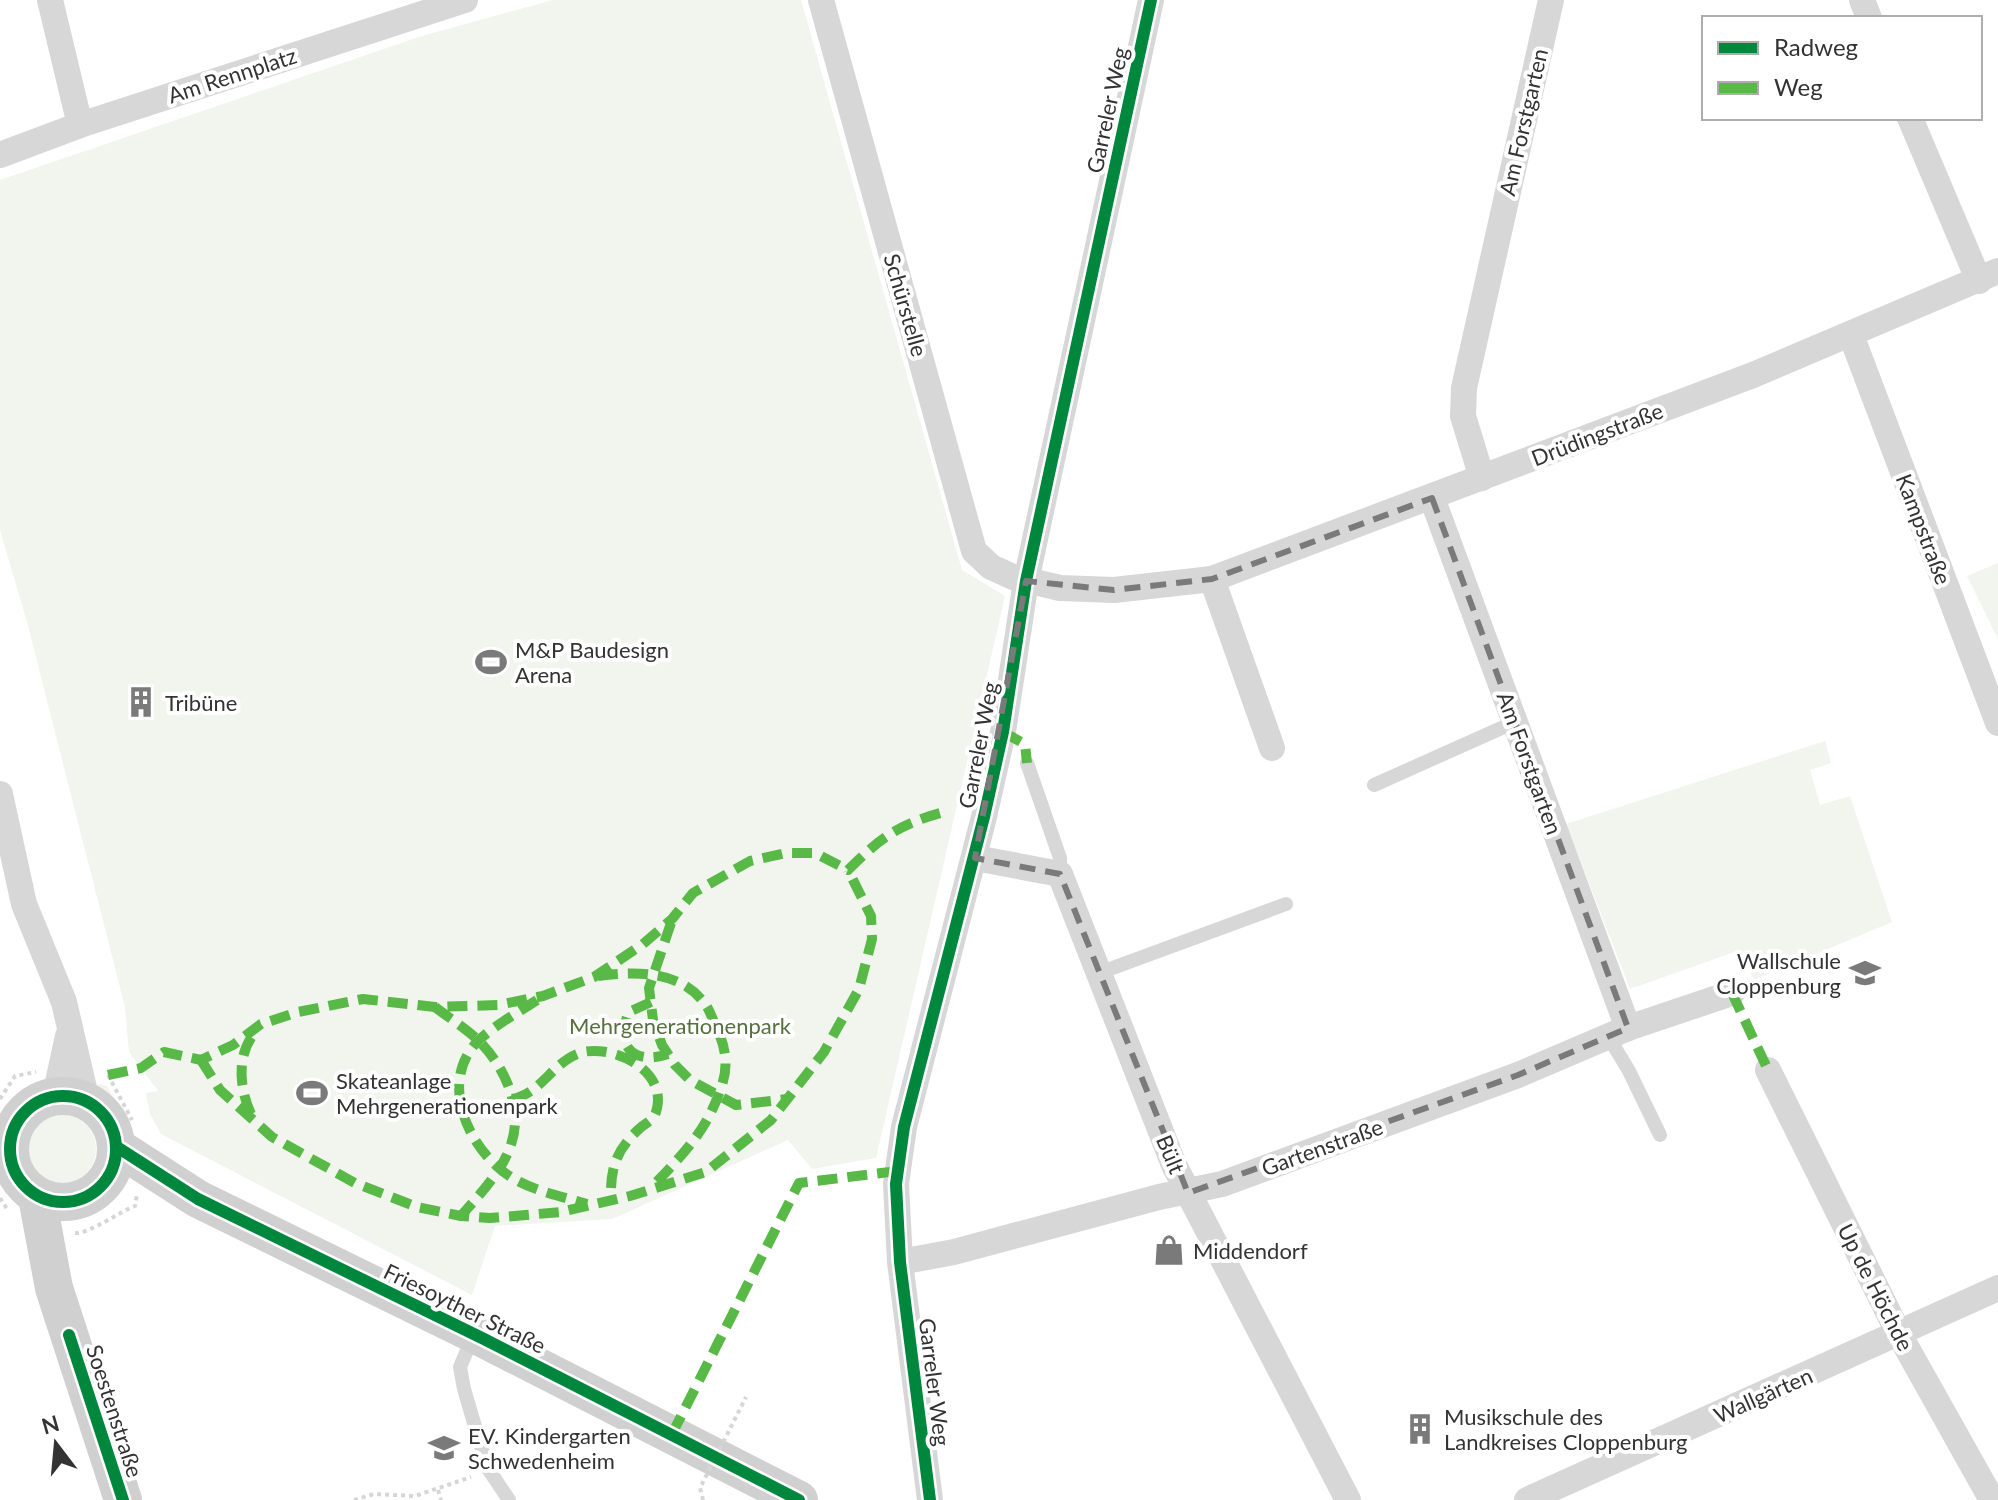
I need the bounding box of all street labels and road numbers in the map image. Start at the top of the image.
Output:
street label: Am Rennplatz [164,41,300,109]
street label: Garreler Weg [1080,44,1134,176]
street label: Am Forstgarten [1493,46,1553,198]
street label: Schürstelle [878,250,934,360]
street label: Drüdingstraße [1527,397,1667,471]
street label: Kampstraße [1891,470,1957,588]
street label: Garreler Weg [952,679,1004,811]
street label: Am Forstgarten [1492,688,1568,838]
street label: Gartenstraße [1258,1113,1386,1181]
street label: Bült [1151,1131,1191,1177]
street label: Up de Höchde [1832,1219,1920,1355]
street label: Friesoyther Straße [380,1257,550,1359]
street label: Garreler Weg [914,1317,956,1447]
street label: Soestenstraße [81,1341,149,1481]
street label: Wallgärten [1710,1361,1816,1429]

